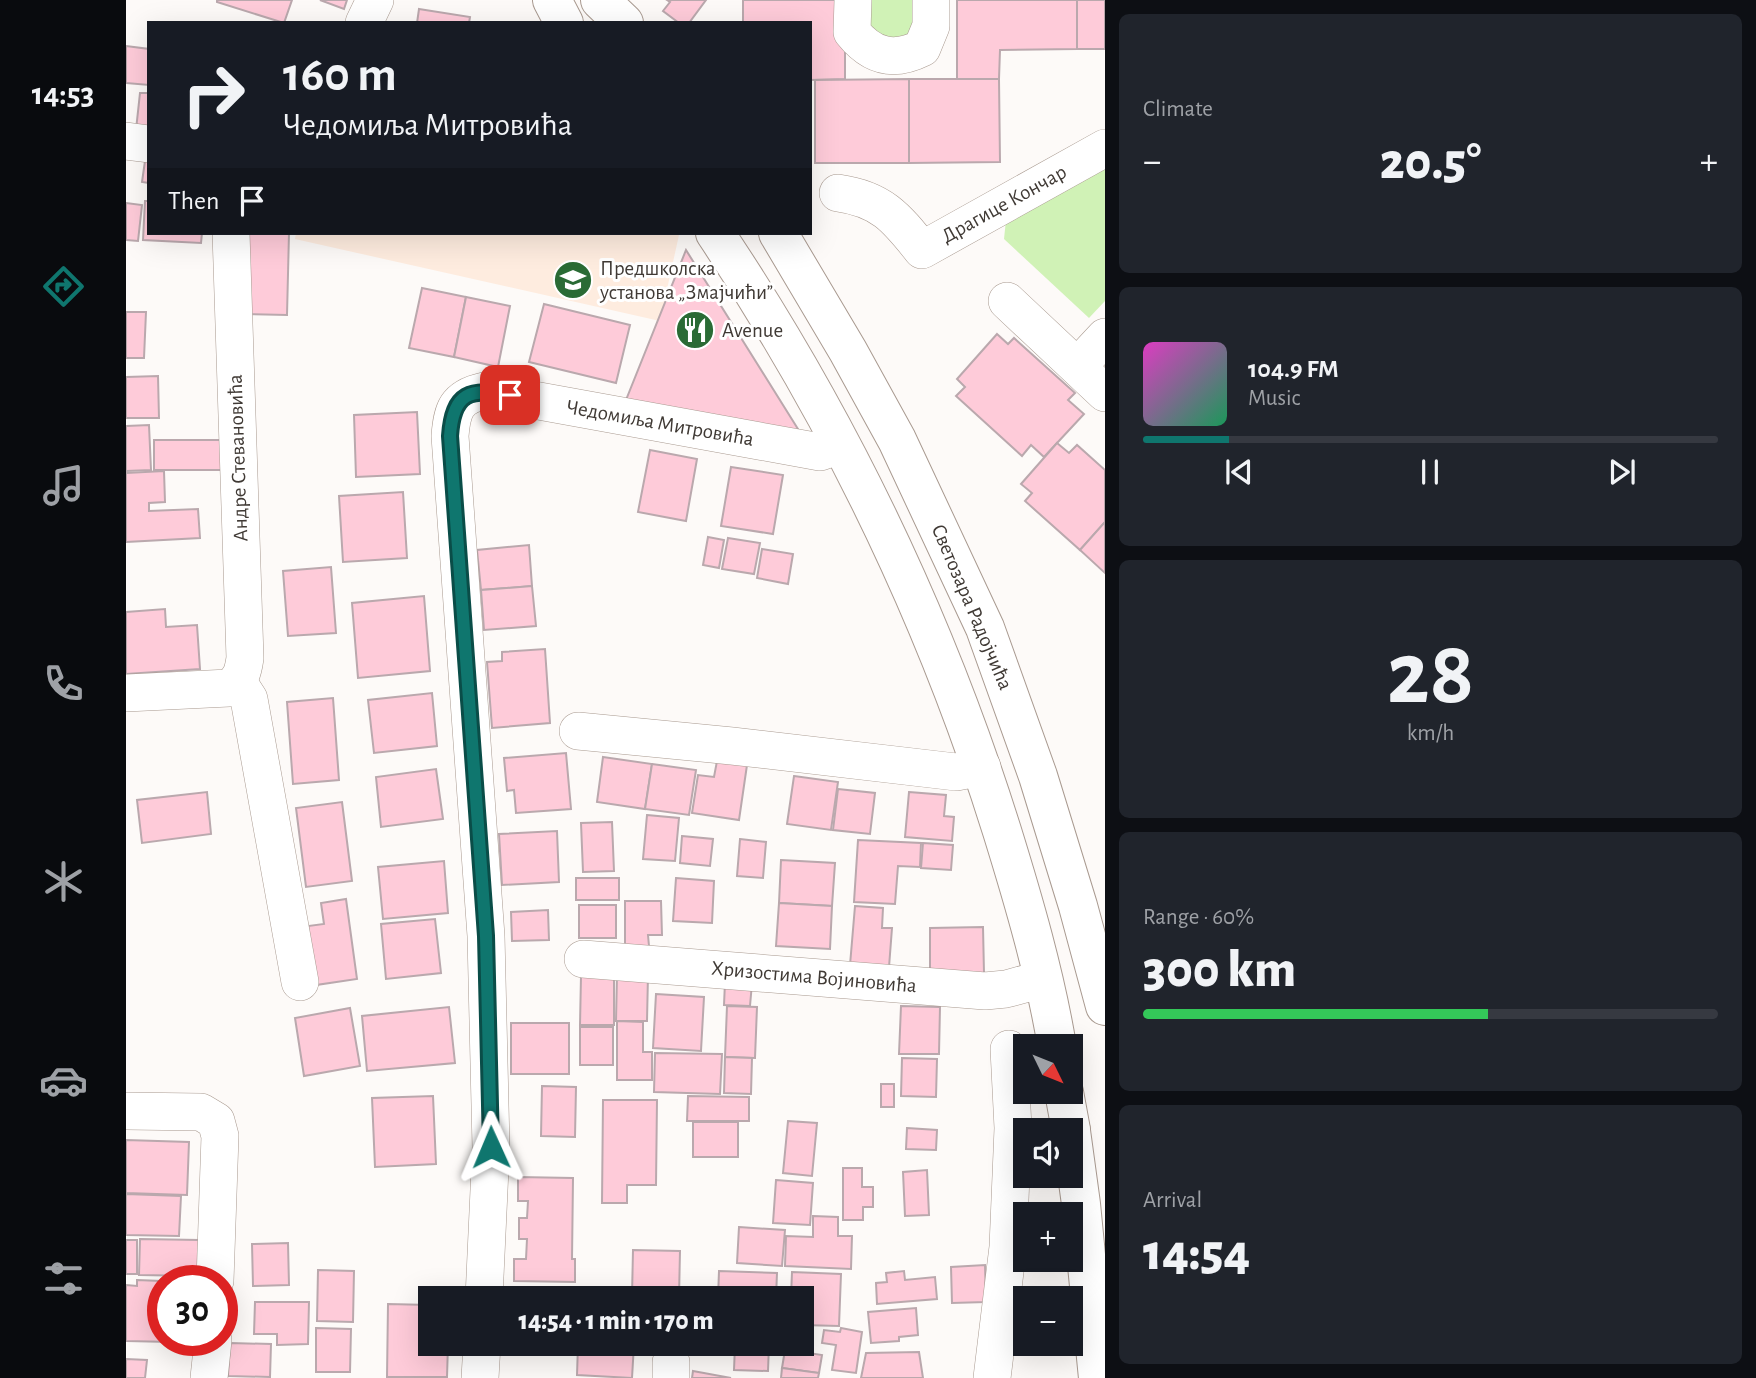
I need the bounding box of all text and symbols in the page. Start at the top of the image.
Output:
icon: right [168,49,259,140]
text: 160 m [283,51,397,100]
text: 14:53 [32,78,94,110]
text: Climate [1143,98,1213,121]
text: Чедомиља Митровића [283,109,572,141]
text: 20.5° [1380,136,1481,188]
text: − [1143,143,1161,181]
text: + [1700,143,1718,181]
street label: Драгице Кончар [938,161,1070,247]
icon: arrive [233,182,271,220]
text: Then [168,188,219,214]
place label: Предшколска установа „Змајчићи” [599,258,773,303]
school or university icon: Предшколска установа „Змајчићи” [552,259,594,301]
icon: directions [39,262,88,311]
restaurant icon: Avenue [674,309,716,351]
place label: Avenue [722,320,783,341]
text: 104.9 FM [1248,356,1339,382]
pin [480,365,540,425]
street label: Андре Стевановића [225,374,251,542]
icon: arrive [491,376,529,414]
text: Music [1248,387,1300,410]
street label: Чедомиља Митровића [565,396,756,450]
icon: previous [1220,453,1258,491]
icon: pause [1411,453,1449,491]
icon: next [1603,453,1641,491]
icon: music [39,461,88,510]
street label: Светозара Радојчића [928,521,1017,693]
text: 28 [1387,629,1474,720]
icon: phone [39,659,88,708]
text: km/h [1407,722,1454,745]
icon: climate [39,857,88,906]
text: Range · 60% [1143,906,1254,929]
text: 300 km [1143,944,1296,996]
street label: Хризостима Војиновића [710,958,918,996]
north arrow [1013,1034,1083,1104]
map controls [1013,1034,1083,1356]
icon: car [39,1056,88,1105]
position arrow [454,1110,528,1184]
button: sound [1013,1118,1083,1188]
text: Arrival [1143,1189,1202,1212]
button: + [1013,1202,1083,1272]
text: 14:54 [1143,1227,1250,1279]
icon: filters [39,1254,88,1303]
speed limit sign: 30 [147,1265,238,1356]
button: − [1013,1286,1083,1356]
text: 14:54 · 1 min · 170 m [518,1308,714,1334]

